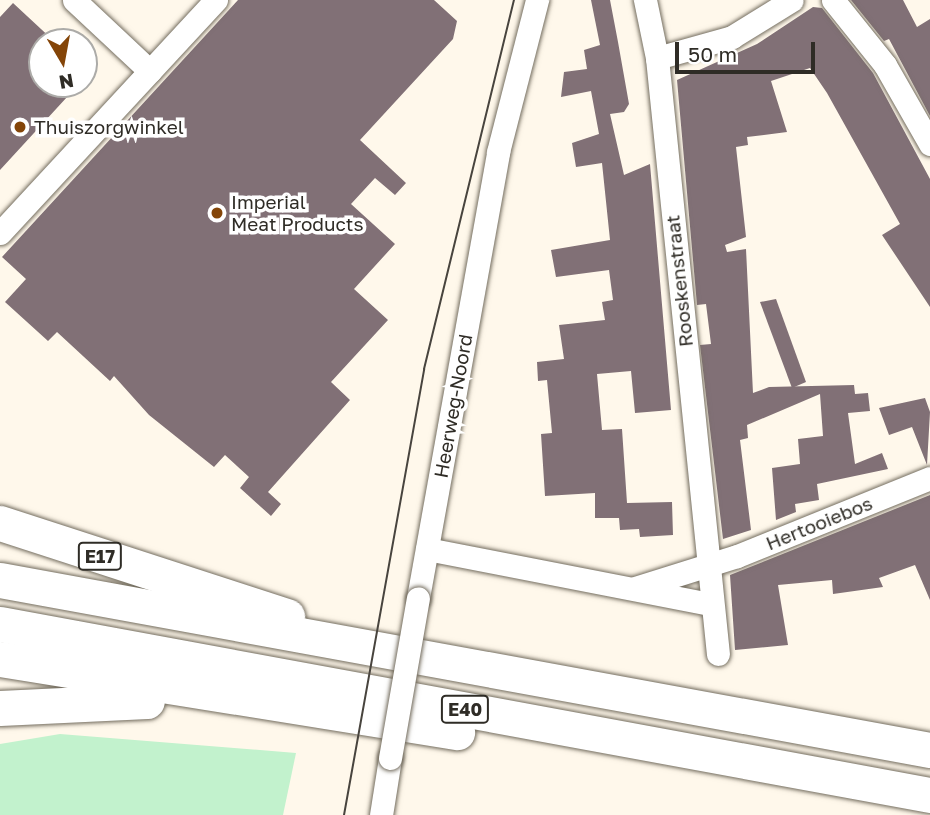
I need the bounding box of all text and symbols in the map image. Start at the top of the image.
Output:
north arrow [28,28,98,98]
scale bar [678,28,818,72]
text: 50 m [688,41,737,67]
text: N [57,70,76,95]
place label: Thuiszorgwinkel [34,116,184,138]
marker: Thuiszorgwinkel [12,119,28,135]
place label: Imperial Meat Products [231,191,364,235]
marker: Imperial Meat Products [209,205,225,221]
street label: Rooskenstraat [661,214,697,348]
street label: Heerweg-Noord [429,332,477,480]
street label: Hertooiebos [762,491,876,555]
road number: E17 [77,542,123,570]
road number: E40 [440,694,490,724]

